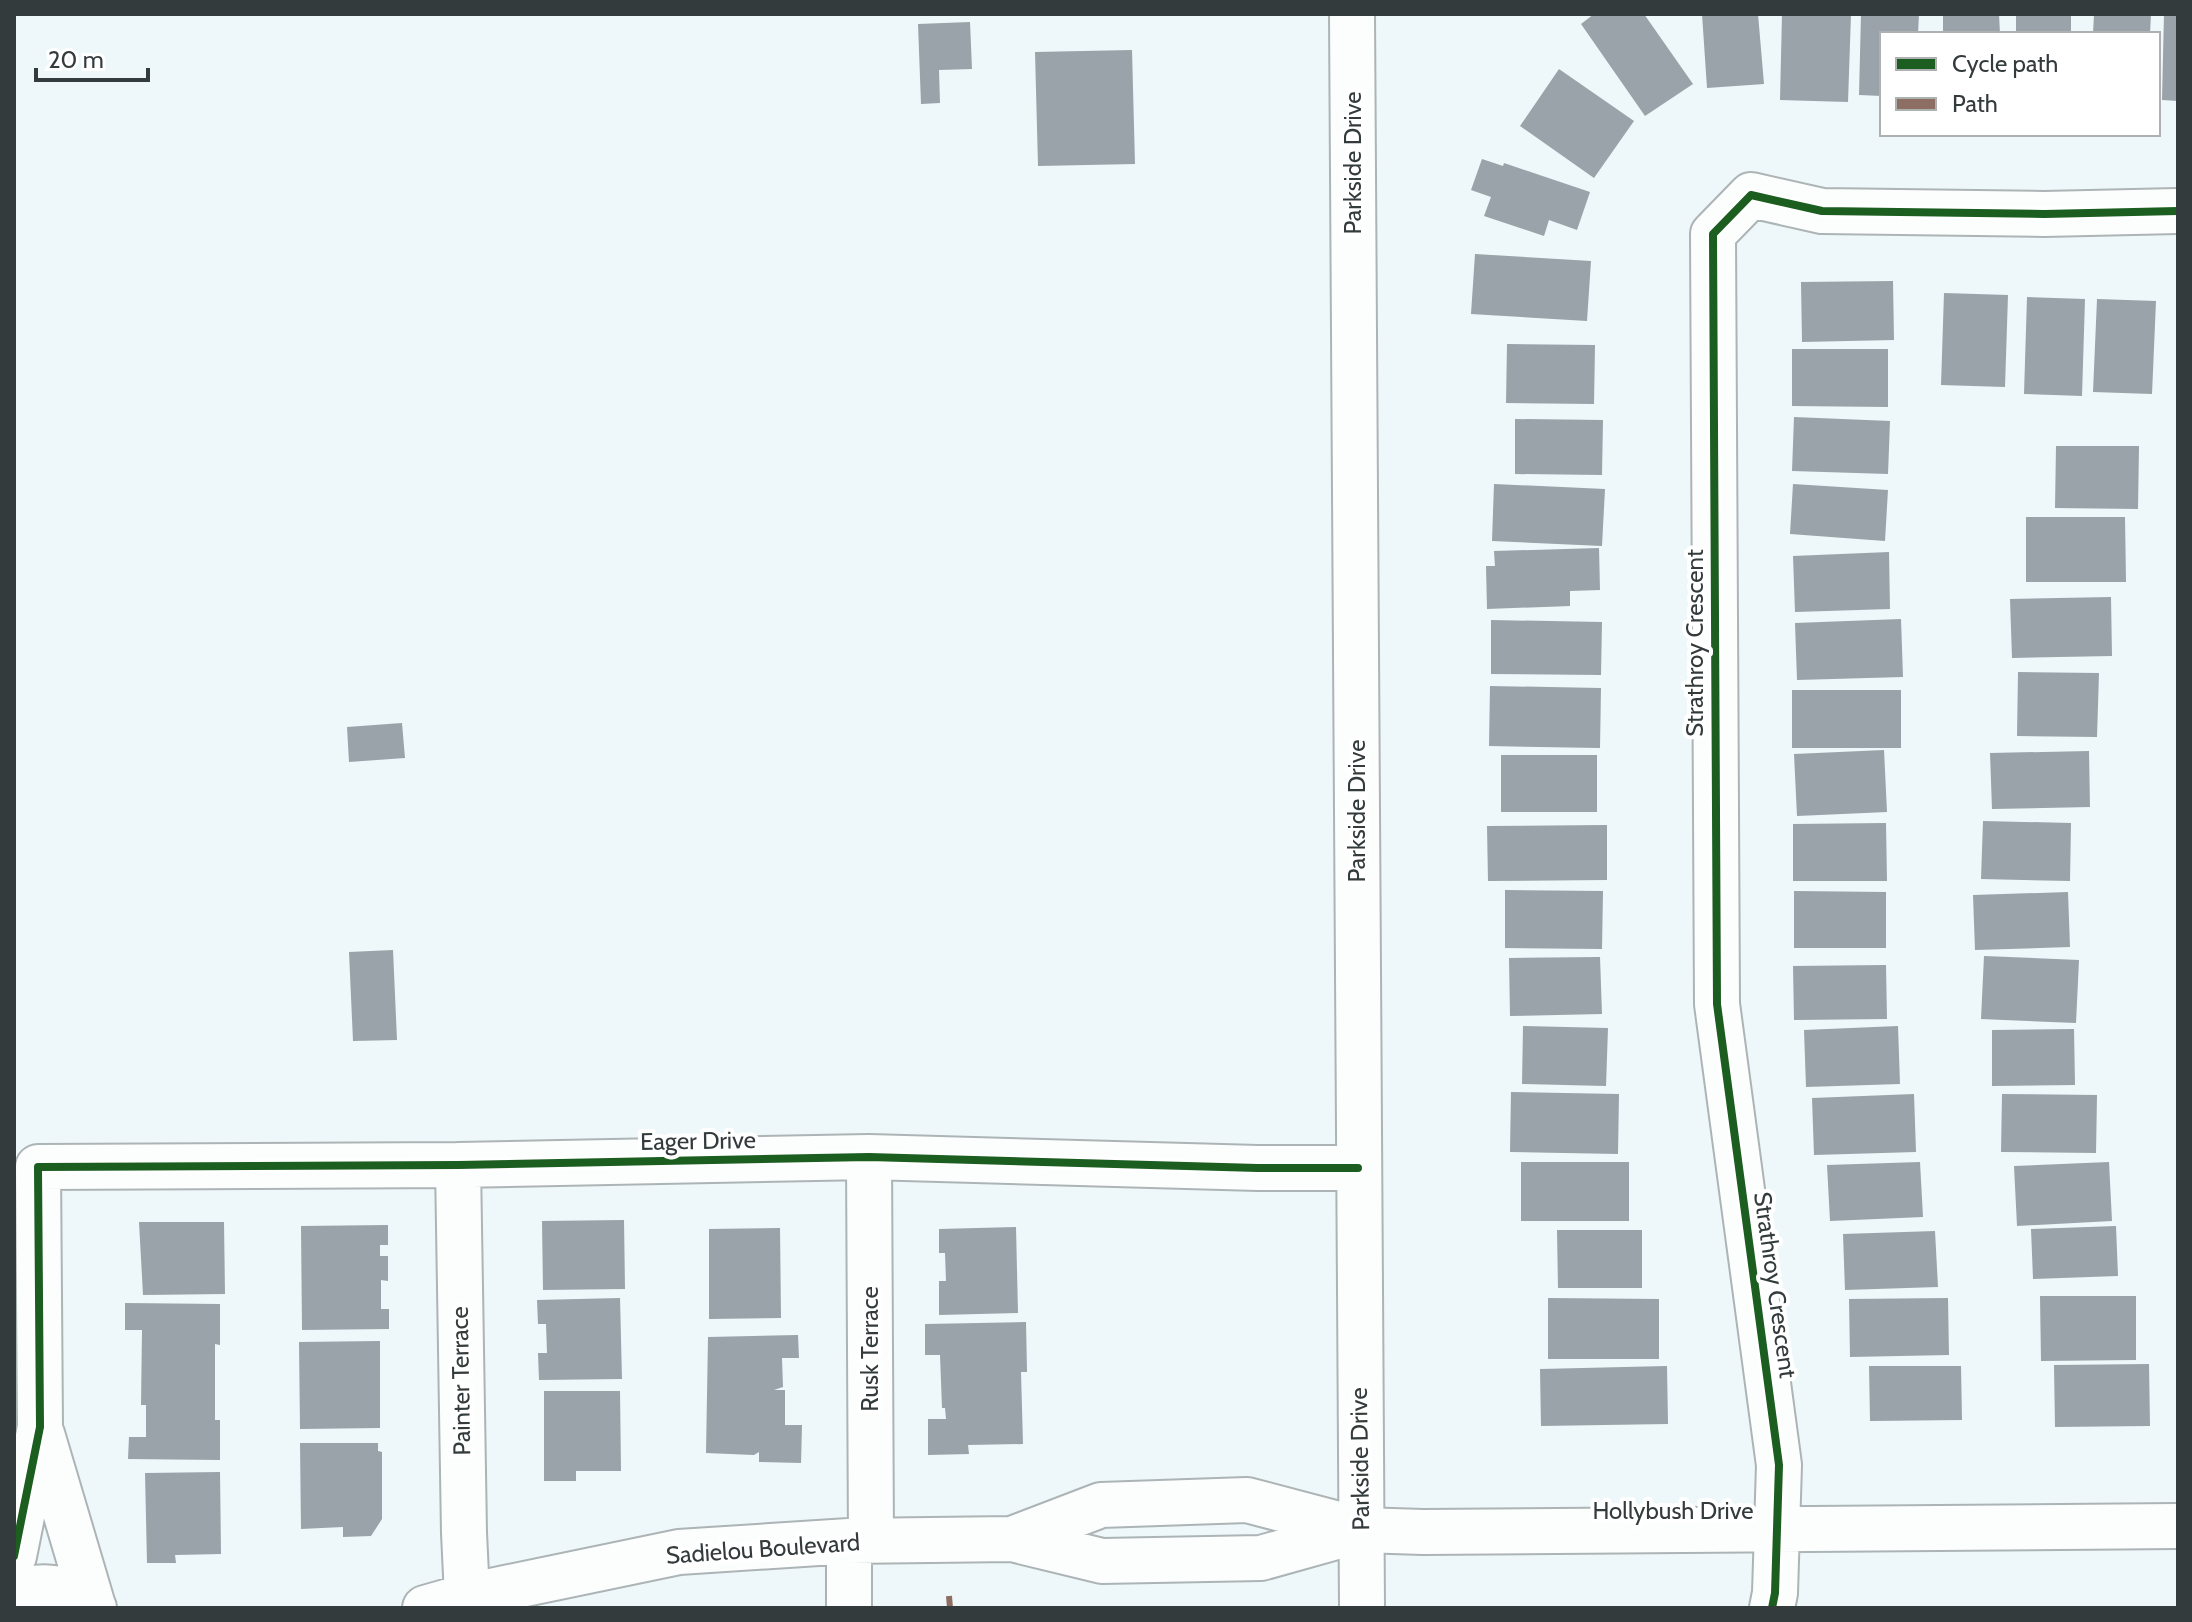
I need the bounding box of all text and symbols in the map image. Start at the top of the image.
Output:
scale bar [36,32,148,82]
legend [1880,32,2160,136]
text: 20 m [48,45,104,74]
text: Cycle path [1952,49,2058,78]
text: Path [1952,89,1998,118]
street label: Parkside Drive [1338,91,1367,235]
street label: Strathroy Crescent [1680,549,1709,737]
street label: Parkside Drive [1342,739,1371,883]
street label: Eager Drive [640,1125,756,1156]
street label: Strathroy Crescent [1748,1190,1803,1380]
street label: Rusk Terrace [855,1286,884,1412]
street label: Painter Terrace [445,1306,476,1456]
street label: Parkside Drive [1344,1387,1375,1531]
street label: Hollybush Drive [1592,1496,1754,1525]
street label: Sadielou Boulevard [665,1527,861,1570]

